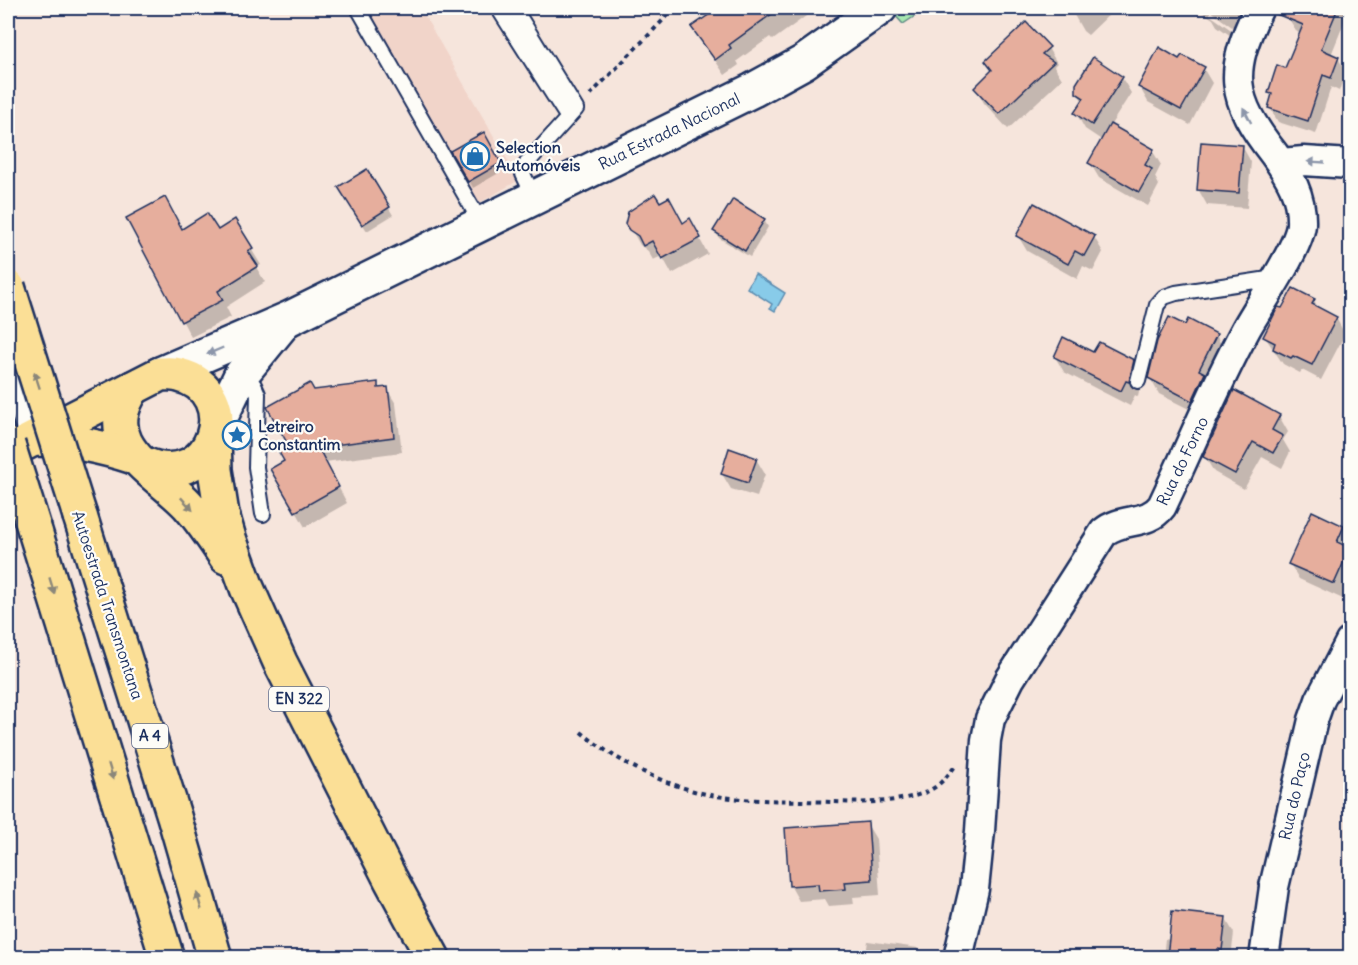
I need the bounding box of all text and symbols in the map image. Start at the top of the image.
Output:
street label: Rua Estrada Nacional [595,88,743,174]
one-way arrow [1242,106,1252,123]
place label: Selection Automóveis [496,137,580,175]
shop icon: Selection Automóveis [459,140,491,172]
one-way arrow [1306,157,1325,166]
one-way arrow [206,346,223,355]
one-way arrow [32,371,41,389]
street label: Rua do Forno [1152,413,1212,509]
place label: Letreiro Constantim [258,416,341,454]
place icon: Letreiro Constantim [221,419,253,451]
one-way arrow [179,497,193,511]
street label: Autoestrada Transmontana [68,508,148,702]
one-way arrow [48,577,57,595]
road number: EN 322 [269,687,329,711]
road number: A 4 [132,724,168,748]
street label: Rua do Paço [1274,750,1314,842]
one-way arrow [107,763,116,781]
one-way arrow [194,892,203,910]

